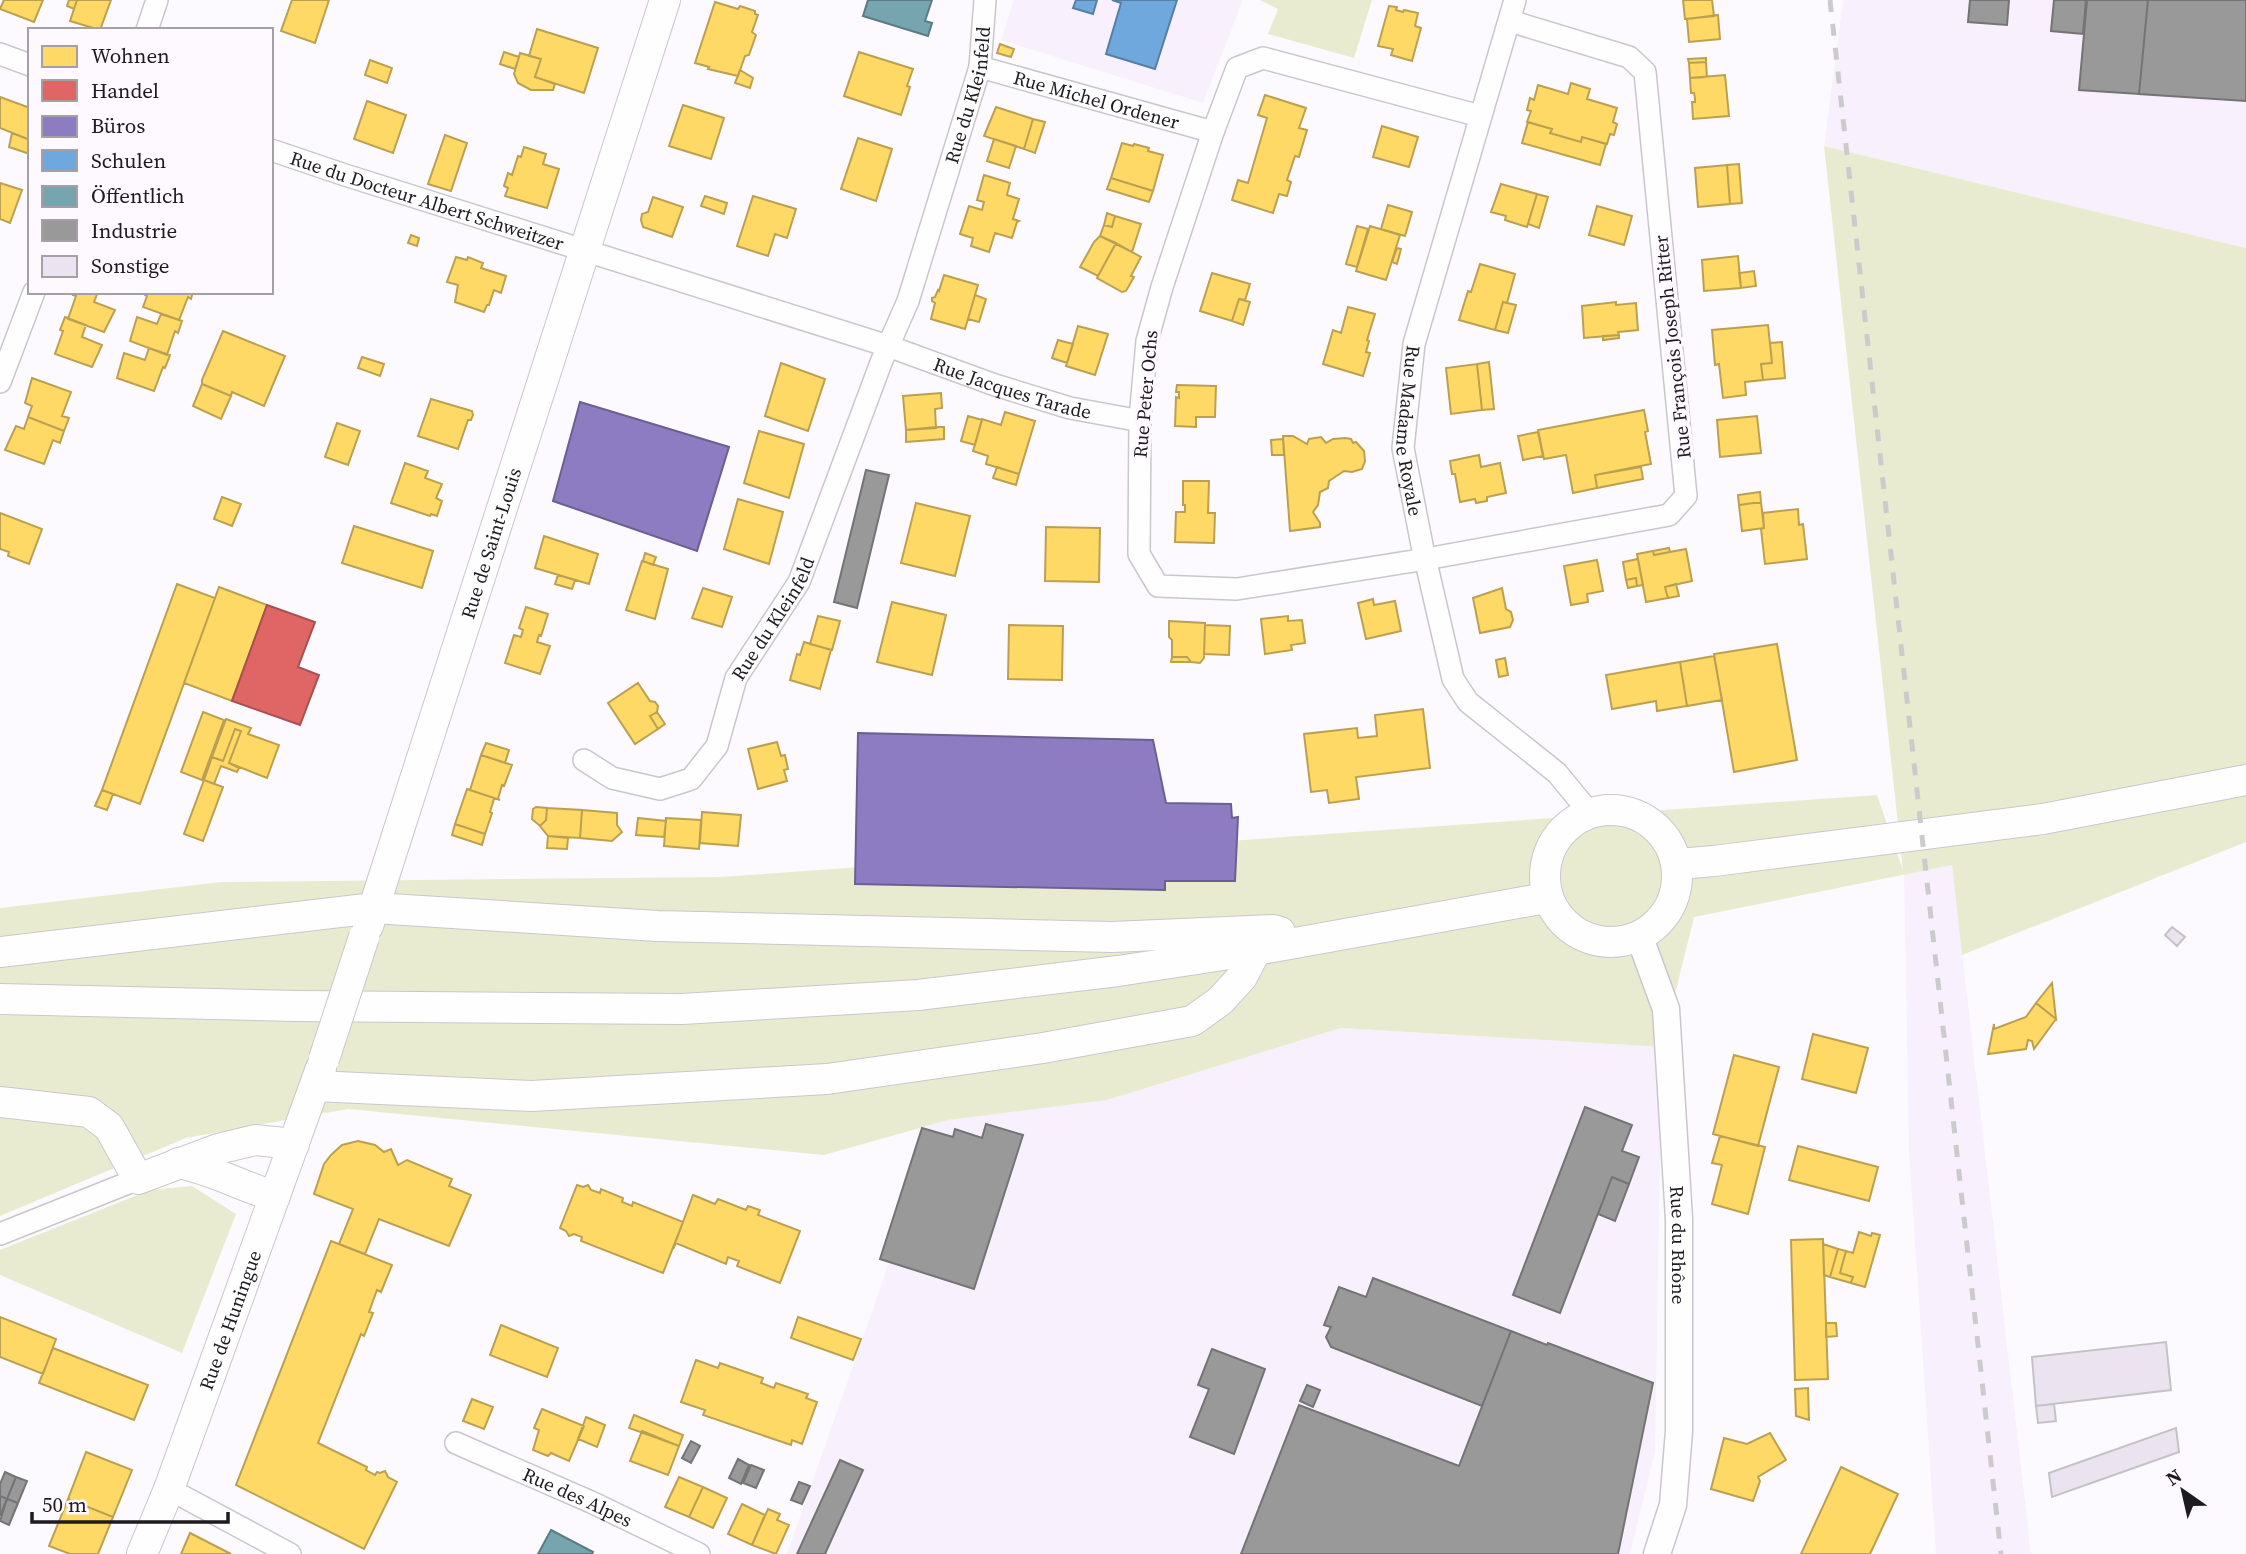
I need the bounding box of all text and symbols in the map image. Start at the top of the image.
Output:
street label: Rue du Kleinfeld [938,25,996,167]
legend [28,28,273,294]
text: Wohnen [91,41,170,70]
street label: Rue Michel Ordener [1011,64,1182,135]
text: Handel [91,76,159,105]
text: Büros [91,111,145,140]
street label: Rue du Docteur Albert Schweitzer [287,144,567,256]
text: Schulen [91,146,166,175]
text: Öffentlich [91,181,185,210]
text: Industrie [91,216,177,245]
street label: Rue François Joseph Ritter [1647,234,1697,460]
text: Sonstige [91,251,170,280]
street label: Rue Peter Ochs [1126,329,1164,459]
street label: Rue Madame Royale [1390,344,1429,518]
street label: Rue Jacques Tarade [930,351,1094,425]
street label: Rue de Saint-Louis [454,464,527,622]
street label: Rue du Kleinfeld [725,553,820,685]
street label: Rue du Rhône [1664,1185,1692,1304]
street label: Rue de Huningue [193,1247,267,1394]
north arrow [2148,1456,2218,1526]
street label: Rue des Alpes [519,1461,637,1533]
text: N [2160,1462,2187,1492]
scale bar [32,1480,228,1524]
text: 50 m [42,1490,87,1519]

